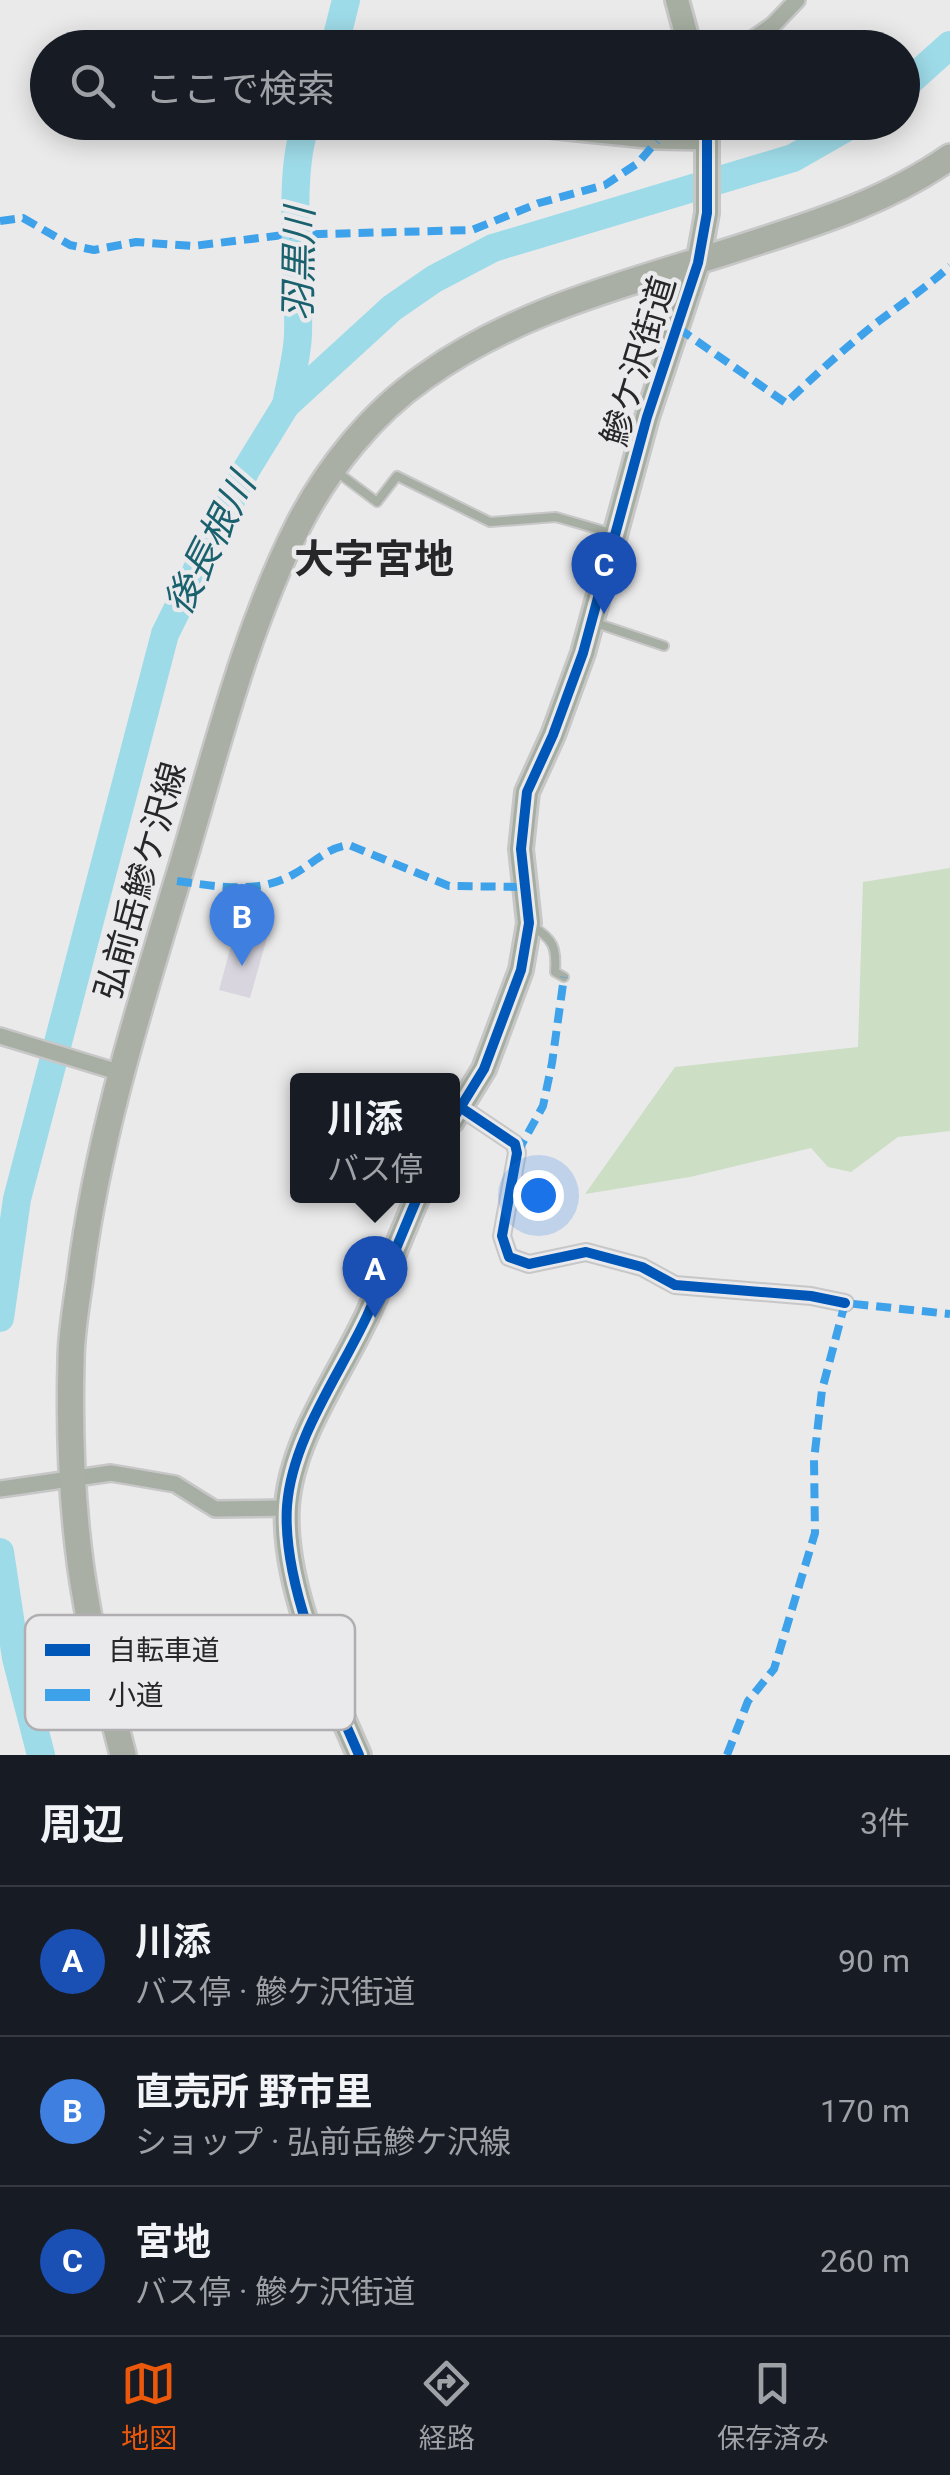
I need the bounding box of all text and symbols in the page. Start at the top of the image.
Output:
search box [30,30,920,140]
icon: search [65,58,120,113]
text: ここで検索 [145,67,335,111]
water label: 羽黒川 [276,203,322,321]
street label: 鰺ケ沢街道 [594,271,684,451]
water label: 後長根川 [156,463,266,622]
pin: C [572,532,636,614]
district label: 大字宮地 [294,536,454,583]
street label: 弘前岳鰺ケ沢線 [88,758,194,1004]
pin: B [210,884,274,966]
popup [290,1073,460,1203]
text: 川添 [327,1097,403,1141]
text: バス停 [327,1150,423,1188]
your location [513,1170,564,1221]
pin: A [342,1236,408,1318]
legend [25,1615,355,1730]
text: 自転車道 [108,1634,220,1667]
text: 小道 [108,1679,164,1712]
text: 周辺 [40,1800,124,1849]
text: 3件 [860,1804,910,1842]
text: 川添 [135,1920,211,1964]
text: A [62,1942,83,1980]
text: 90 m [838,1942,910,1980]
text: バス停 · 鰺ケ沢街道 [135,1973,415,2011]
text: 直売所 野市里 [135,2070,372,2114]
text: B [62,2092,83,2130]
text: 170 m [820,2092,910,2130]
text: ショップ · 弘前岳鰺ケ沢線 [135,2123,511,2161]
text: 宮地 [135,2220,211,2264]
text: C [62,2242,83,2280]
text: 260 m [820,2242,910,2280]
text: バス停 · 鰺ケ沢街道 [135,2273,415,2311]
tab: 地図 [121,2356,177,2456]
tab: 経路 [419,2356,475,2456]
tab: 保存済み [717,2356,829,2456]

